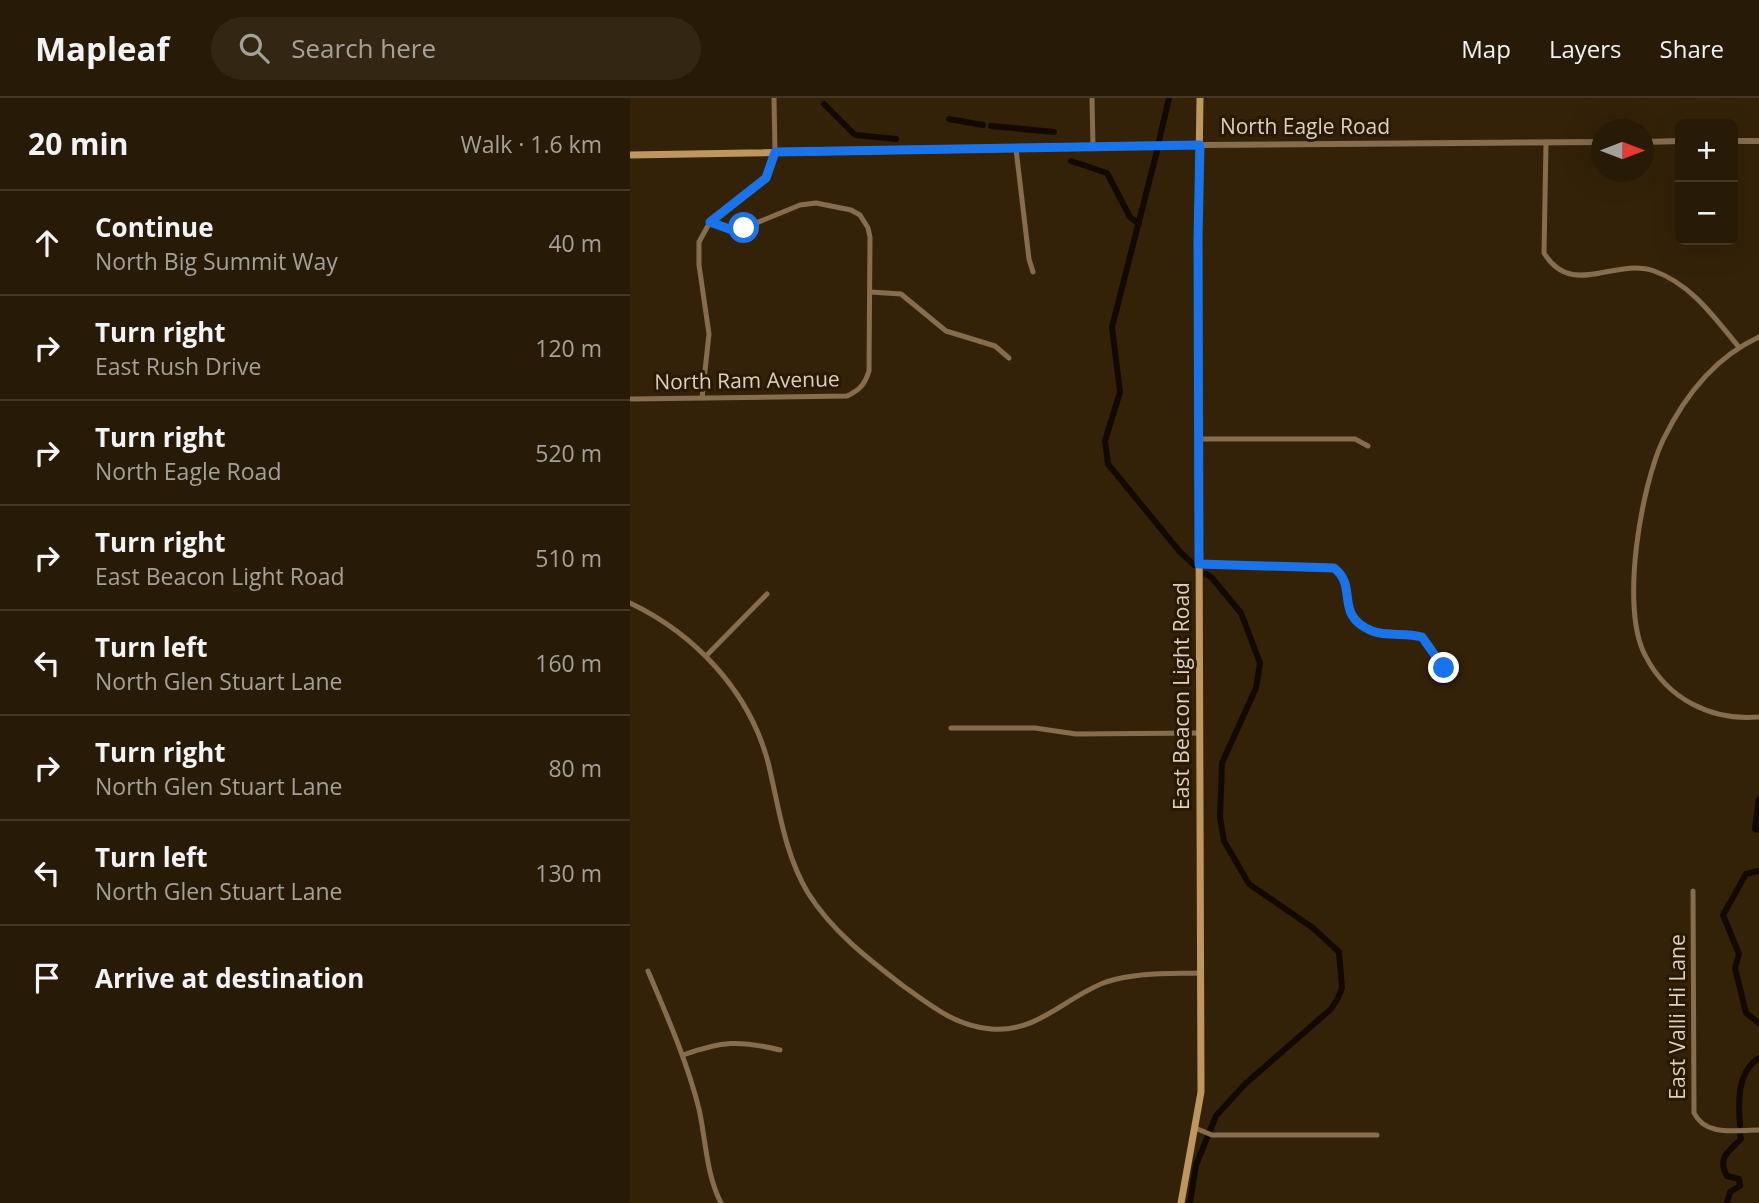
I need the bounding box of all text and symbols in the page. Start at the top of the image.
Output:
search box [211,17,701,80]
text: Mapleaf [35,26,169,71]
icon: search [235,29,273,67]
text: Search here [291,30,436,66]
text: Map [1461,32,1511,65]
text: Layers [1549,32,1622,65]
text: Share [1660,32,1724,65]
street label: North Eagle Road [1220,112,1390,140]
north arrow [1591,119,1654,182]
map controls [1675,119,1738,245]
button: + [1675,119,1738,182]
text: 20 min [28,123,128,164]
text: Walk · 1.6 km [460,128,602,160]
button: − [1675,182,1738,245]
text: Continue [95,209,214,245]
route start [728,212,759,243]
icon: ahead [28,224,66,262]
text: 40 m [548,227,602,259]
text: North Big Summit Way [95,245,338,277]
text: Turn right [95,314,226,350]
icon: right [28,329,66,367]
text: 120 m [535,332,602,364]
text: East Rush Drive [95,350,261,382]
street label: North Ram Avenue [654,364,840,396]
text: Turn right [95,419,226,455]
icon: right [28,434,66,472]
text: 520 m [535,437,602,469]
text: North Eagle Road [95,455,281,487]
text: Turn right [95,524,226,560]
icon: right [28,539,66,577]
text: 510 m [535,542,602,574]
text: East Beacon Light Road [95,560,345,592]
street label: East Beacon Light Road [1167,582,1195,810]
text: Turn left [95,629,207,665]
icon: left [28,644,66,682]
text: 160 m [535,647,602,679]
route end [1428,652,1459,683]
text: North Glen Stuart Lane [95,665,342,697]
text: Turn right [95,734,226,770]
icon: right [28,749,66,787]
text: 80 m [548,752,602,784]
text: North Glen Stuart Lane [95,770,342,802]
text: Turn left [95,839,207,875]
icon: left [28,854,66,892]
text: 130 m [535,857,602,889]
text: North Glen Stuart Lane [95,875,342,907]
street label: East Valli Hi Lane [1663,934,1691,1100]
icon: arrive [28,959,66,997]
text: Arrive at destination [95,960,364,996]

